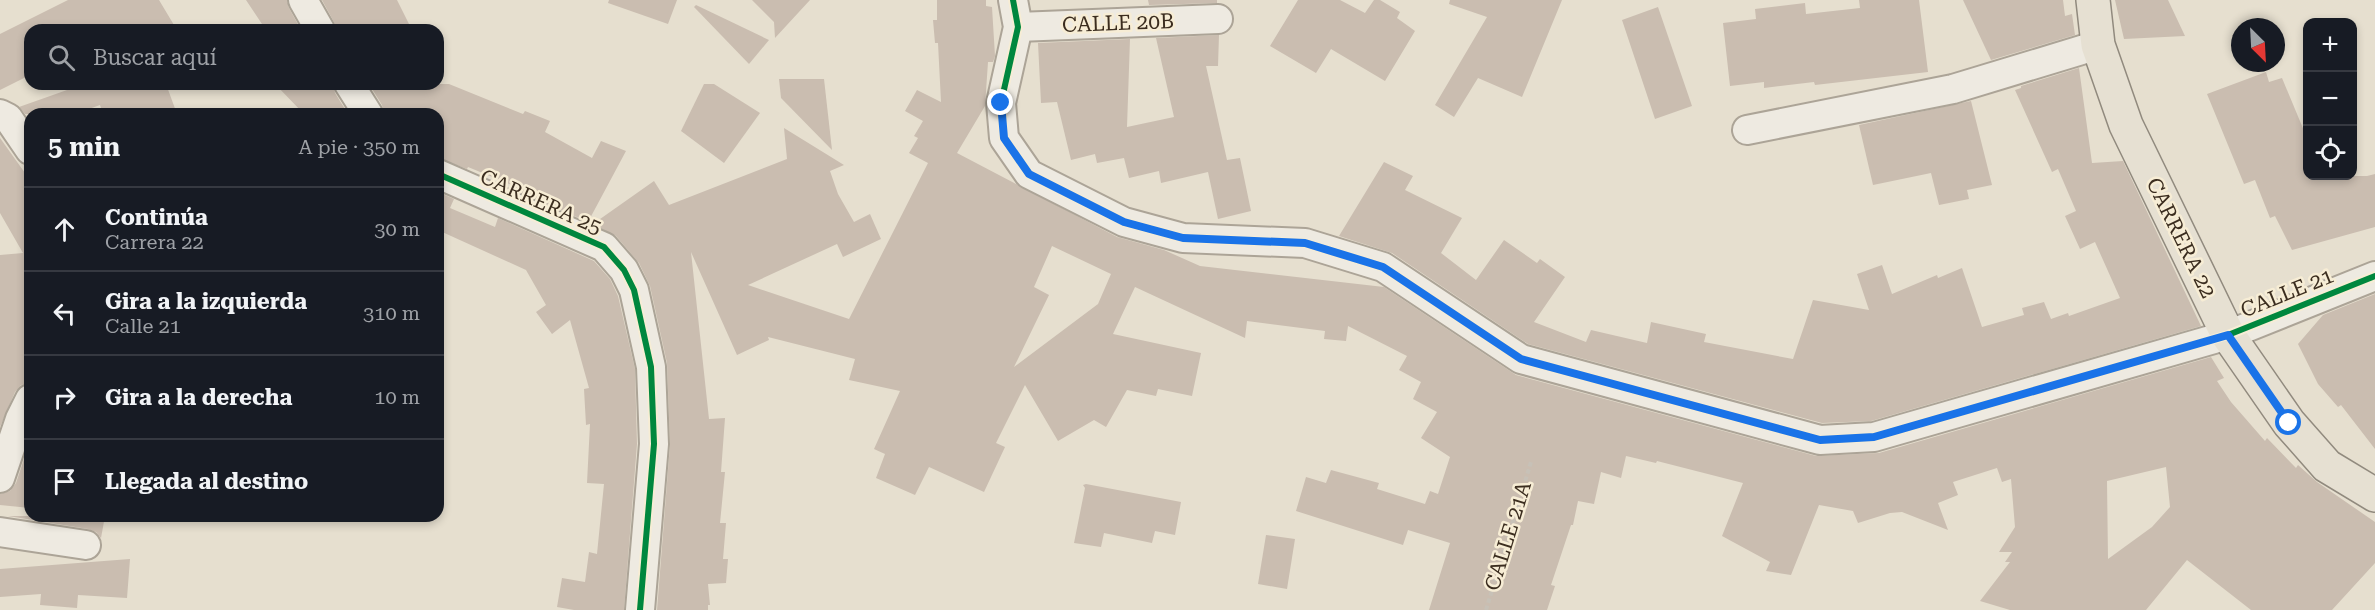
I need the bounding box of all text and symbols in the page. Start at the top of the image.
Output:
street label: CALLE 20B [1062,9,1174,37]
north arrow [2231,18,2285,72]
map controls [2303,18,2357,180]
button: + [2303,18,2357,72]
search box [24,24,444,90]
icon: search [45,41,78,74]
text: Buscar aquí [93,45,217,70]
button: − [2303,72,2357,126]
route end [987,89,1013,115]
button: locate [2303,126,2357,180]
text: 5 min [48,132,120,162]
text: A pie · 350 m [298,135,420,159]
street label: CARRERA 25 [476,164,606,240]
street label: CARRERA 22 [2142,174,2220,302]
text: Continúa [105,205,208,230]
icon: ahead [48,213,81,246]
text: 30 m [374,217,420,241]
text: Carrera 22 [105,230,204,254]
street label: CALLE 21 [2237,264,2337,322]
text: Gira a la izquierda [105,289,307,314]
icon: left [48,297,81,330]
text: 310 m [363,301,420,325]
text: Calle 21 [105,314,181,338]
icon: right [48,381,81,414]
text: Gira a la derecha [105,385,292,410]
text: 10 m [374,385,420,409]
route start [2275,409,2301,435]
icon: arrive [48,465,81,498]
text: Llegada al destino [105,469,308,494]
street label: CALLE 21A [1480,478,1536,593]

